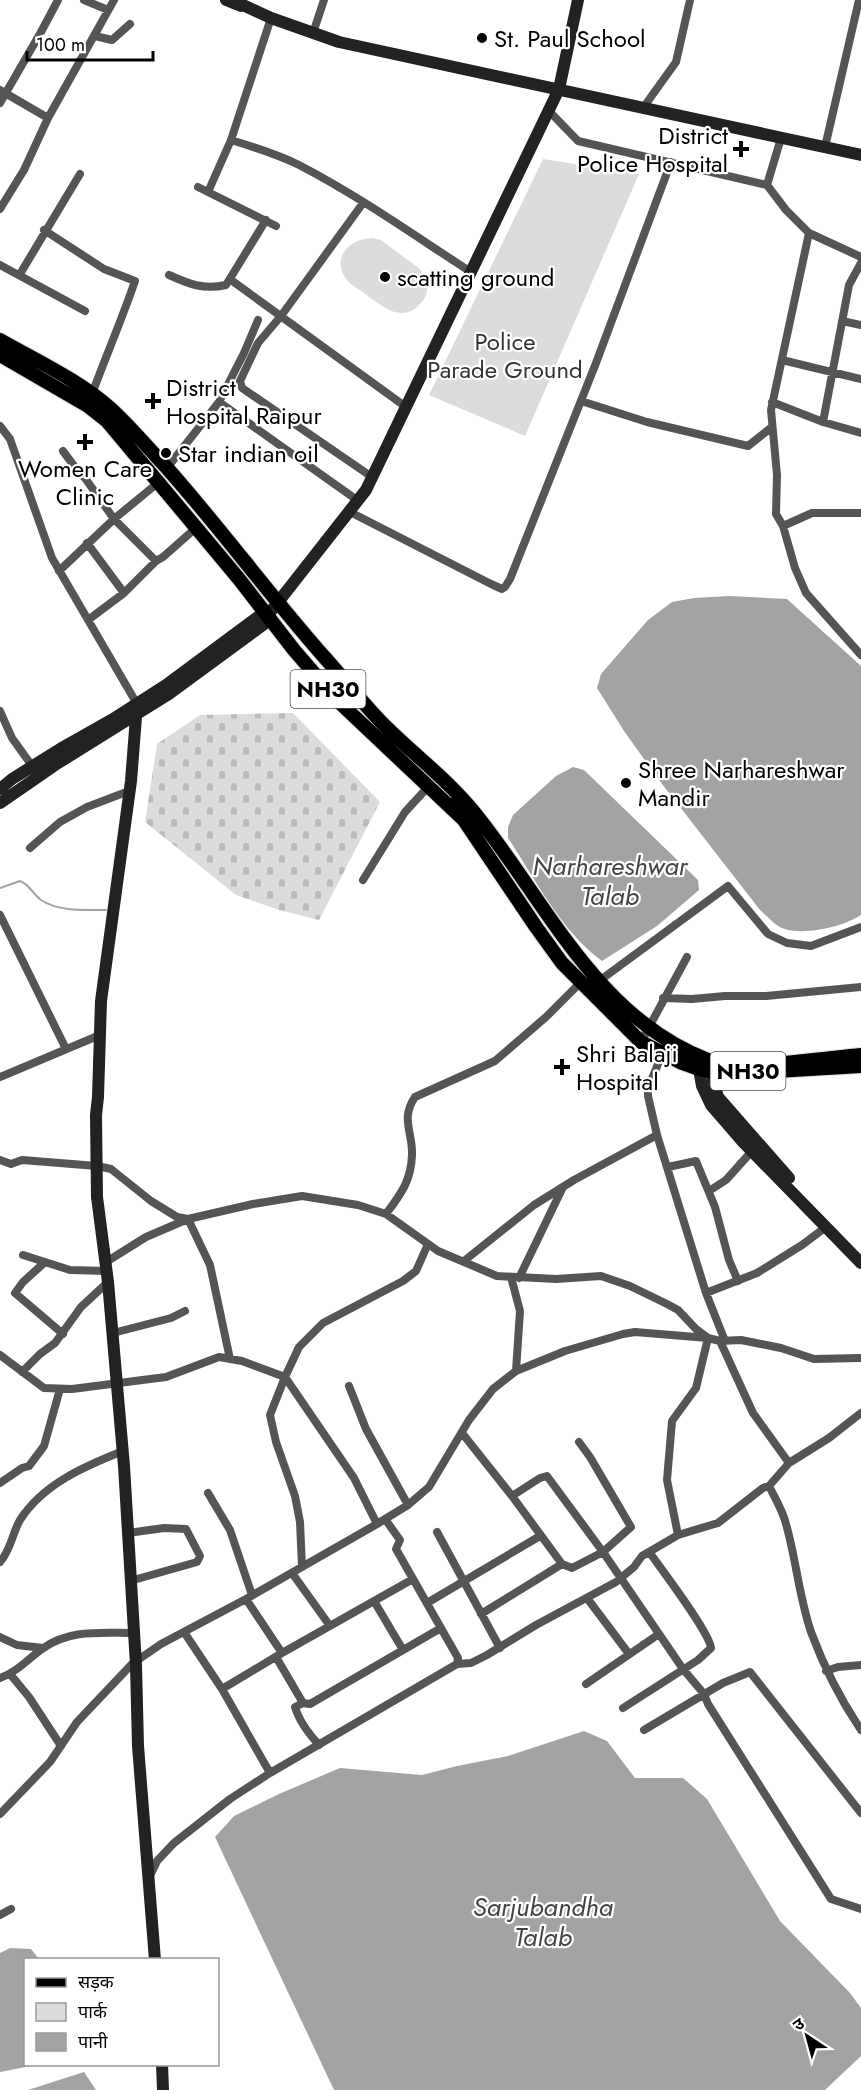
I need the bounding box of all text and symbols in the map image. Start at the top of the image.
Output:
place label: St. Paul School [494,21,646,56]
scale bar [27,24,153,62]
marker: St. Paul School [475,31,489,45]
text: 100 m [36,32,85,58]
place label: District Police Hospital [577,118,728,181]
marker: District Police Hospital [732,140,750,158]
place label: scatting ground [397,260,554,295]
marker: scatting ground [378,270,392,284]
park label: Police Parade Ground [427,324,583,387]
place label: District Hospital Raipur [166,370,322,433]
marker: District Hospital Raipur [144,392,162,410]
marker: Women Care Clinic [76,433,94,451]
place label: Star indian oil [178,436,319,471]
marker: Star indian oil [159,446,173,460]
place label: Women Care Clinic [18,451,152,514]
road number: NH30 [290,670,366,708]
place label: Shree Narhareshwar Mandir [638,752,845,815]
marker: Shree Narhareshwar Mandir [619,776,633,790]
water label: Narhareshwar Talab [533,847,689,915]
place label: Shri Balaji Hospital [576,1036,678,1099]
road number: NH30 [710,1052,786,1090]
marker: Shri Balaji Hospital [553,1058,571,1076]
water label: Sarjubandha Talab [473,1888,614,1956]
legend [24,1958,219,2066]
text: सड़क [78,1969,115,1995]
text: पार्क [78,1999,108,2025]
north arrow [777,2006,837,2066]
text: उ [788,2012,810,2036]
text: पानी [78,2029,108,2055]

